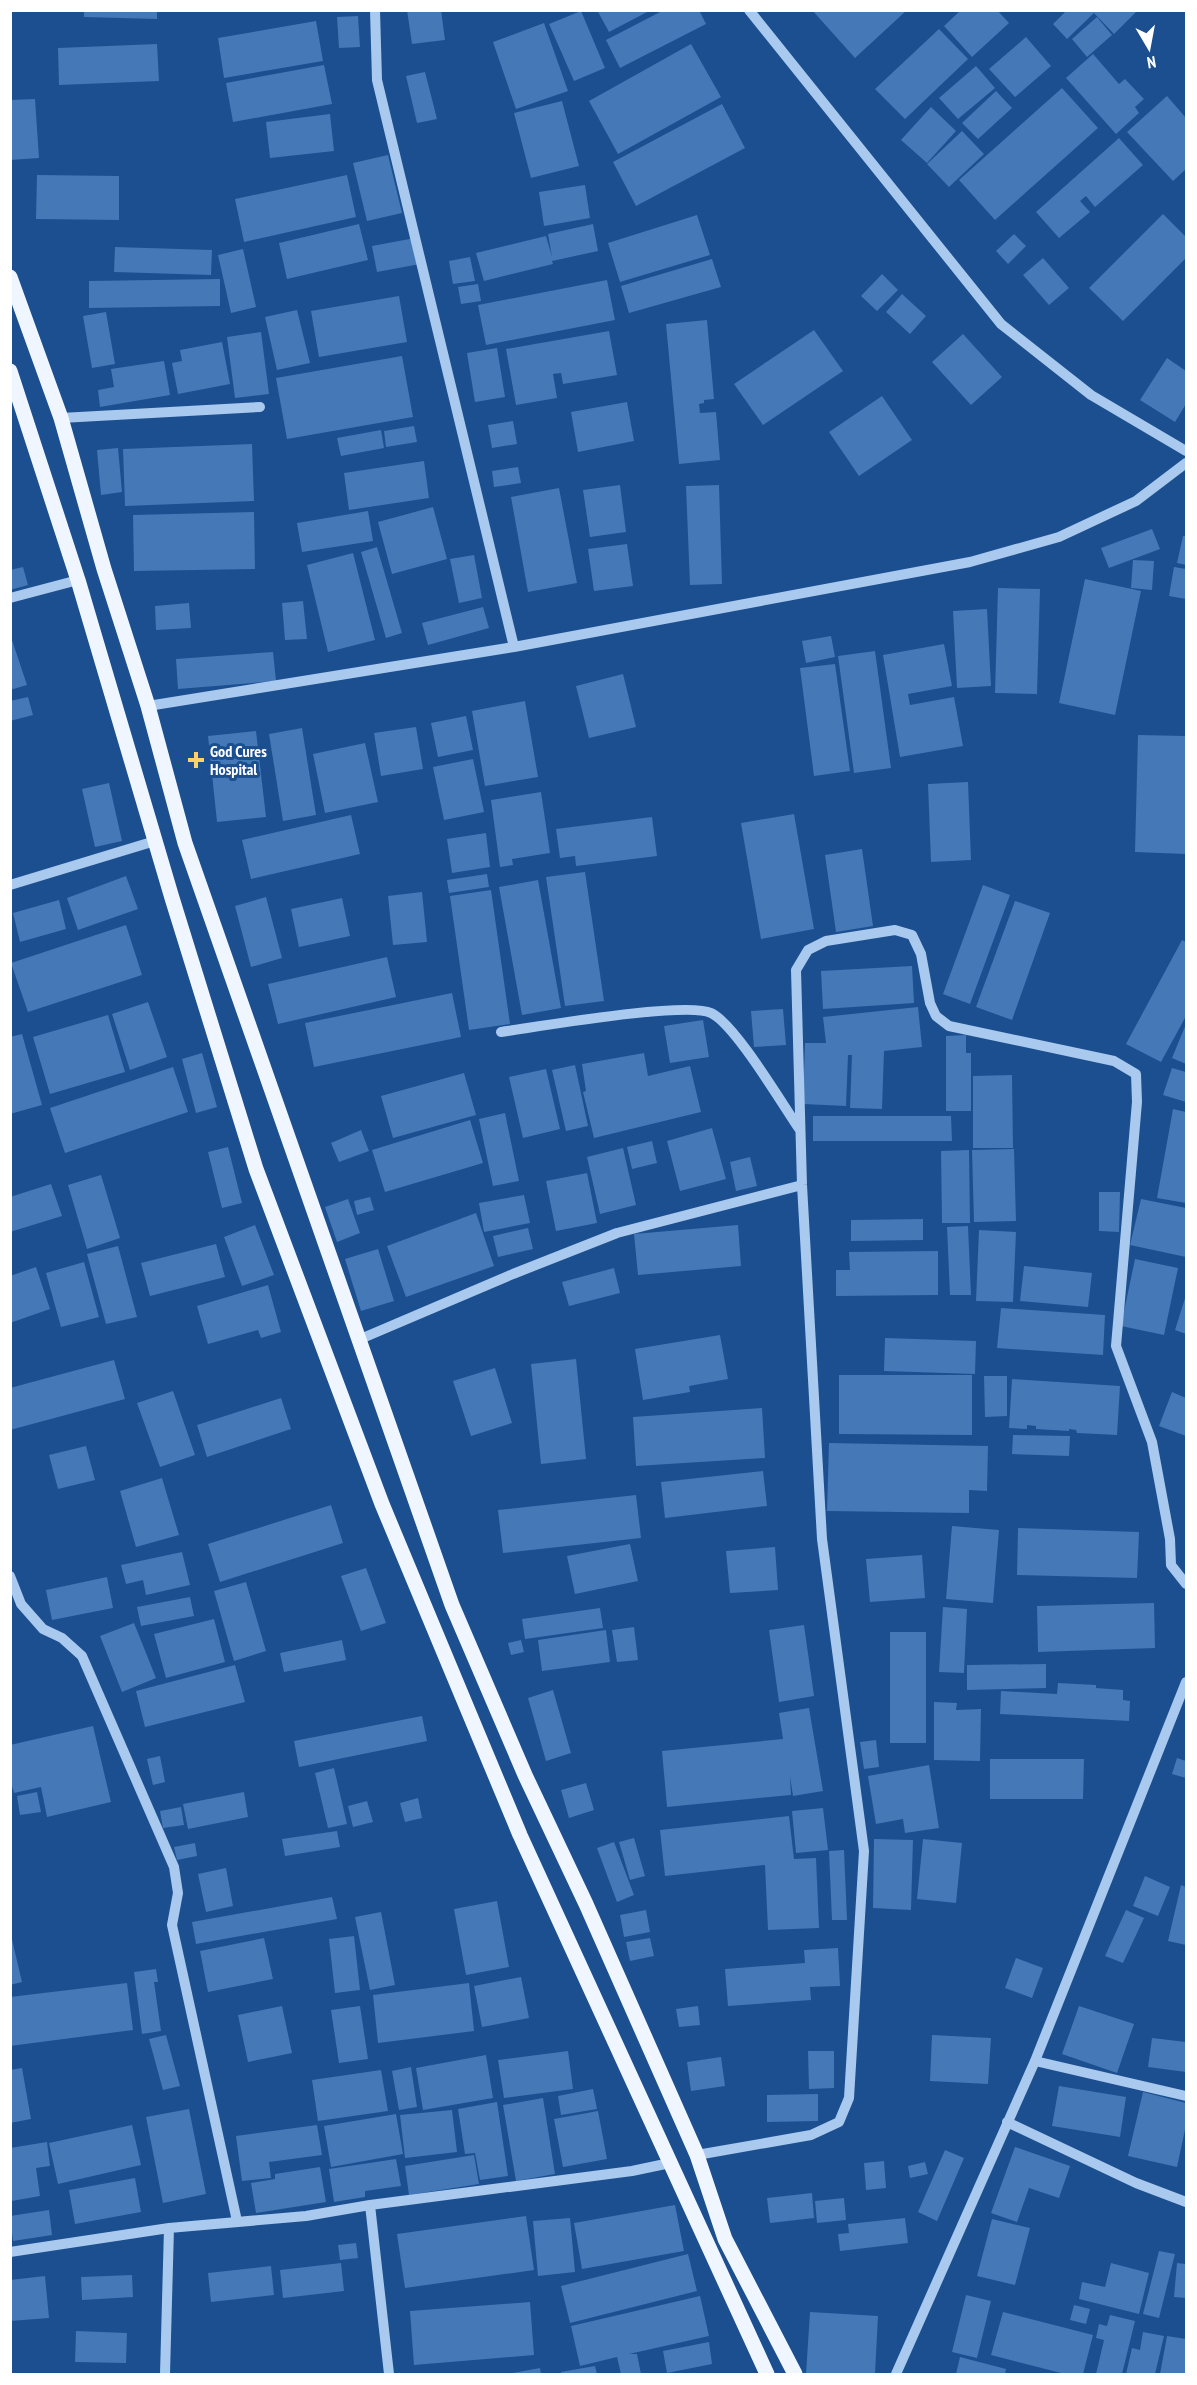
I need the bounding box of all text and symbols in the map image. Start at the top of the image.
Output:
north arrow [1119,18,1179,78]
text: N [1146,52,1158,73]
place label: God Cures Hospital [210,741,267,779]
marker: God Cures Hospital [187,751,205,769]

